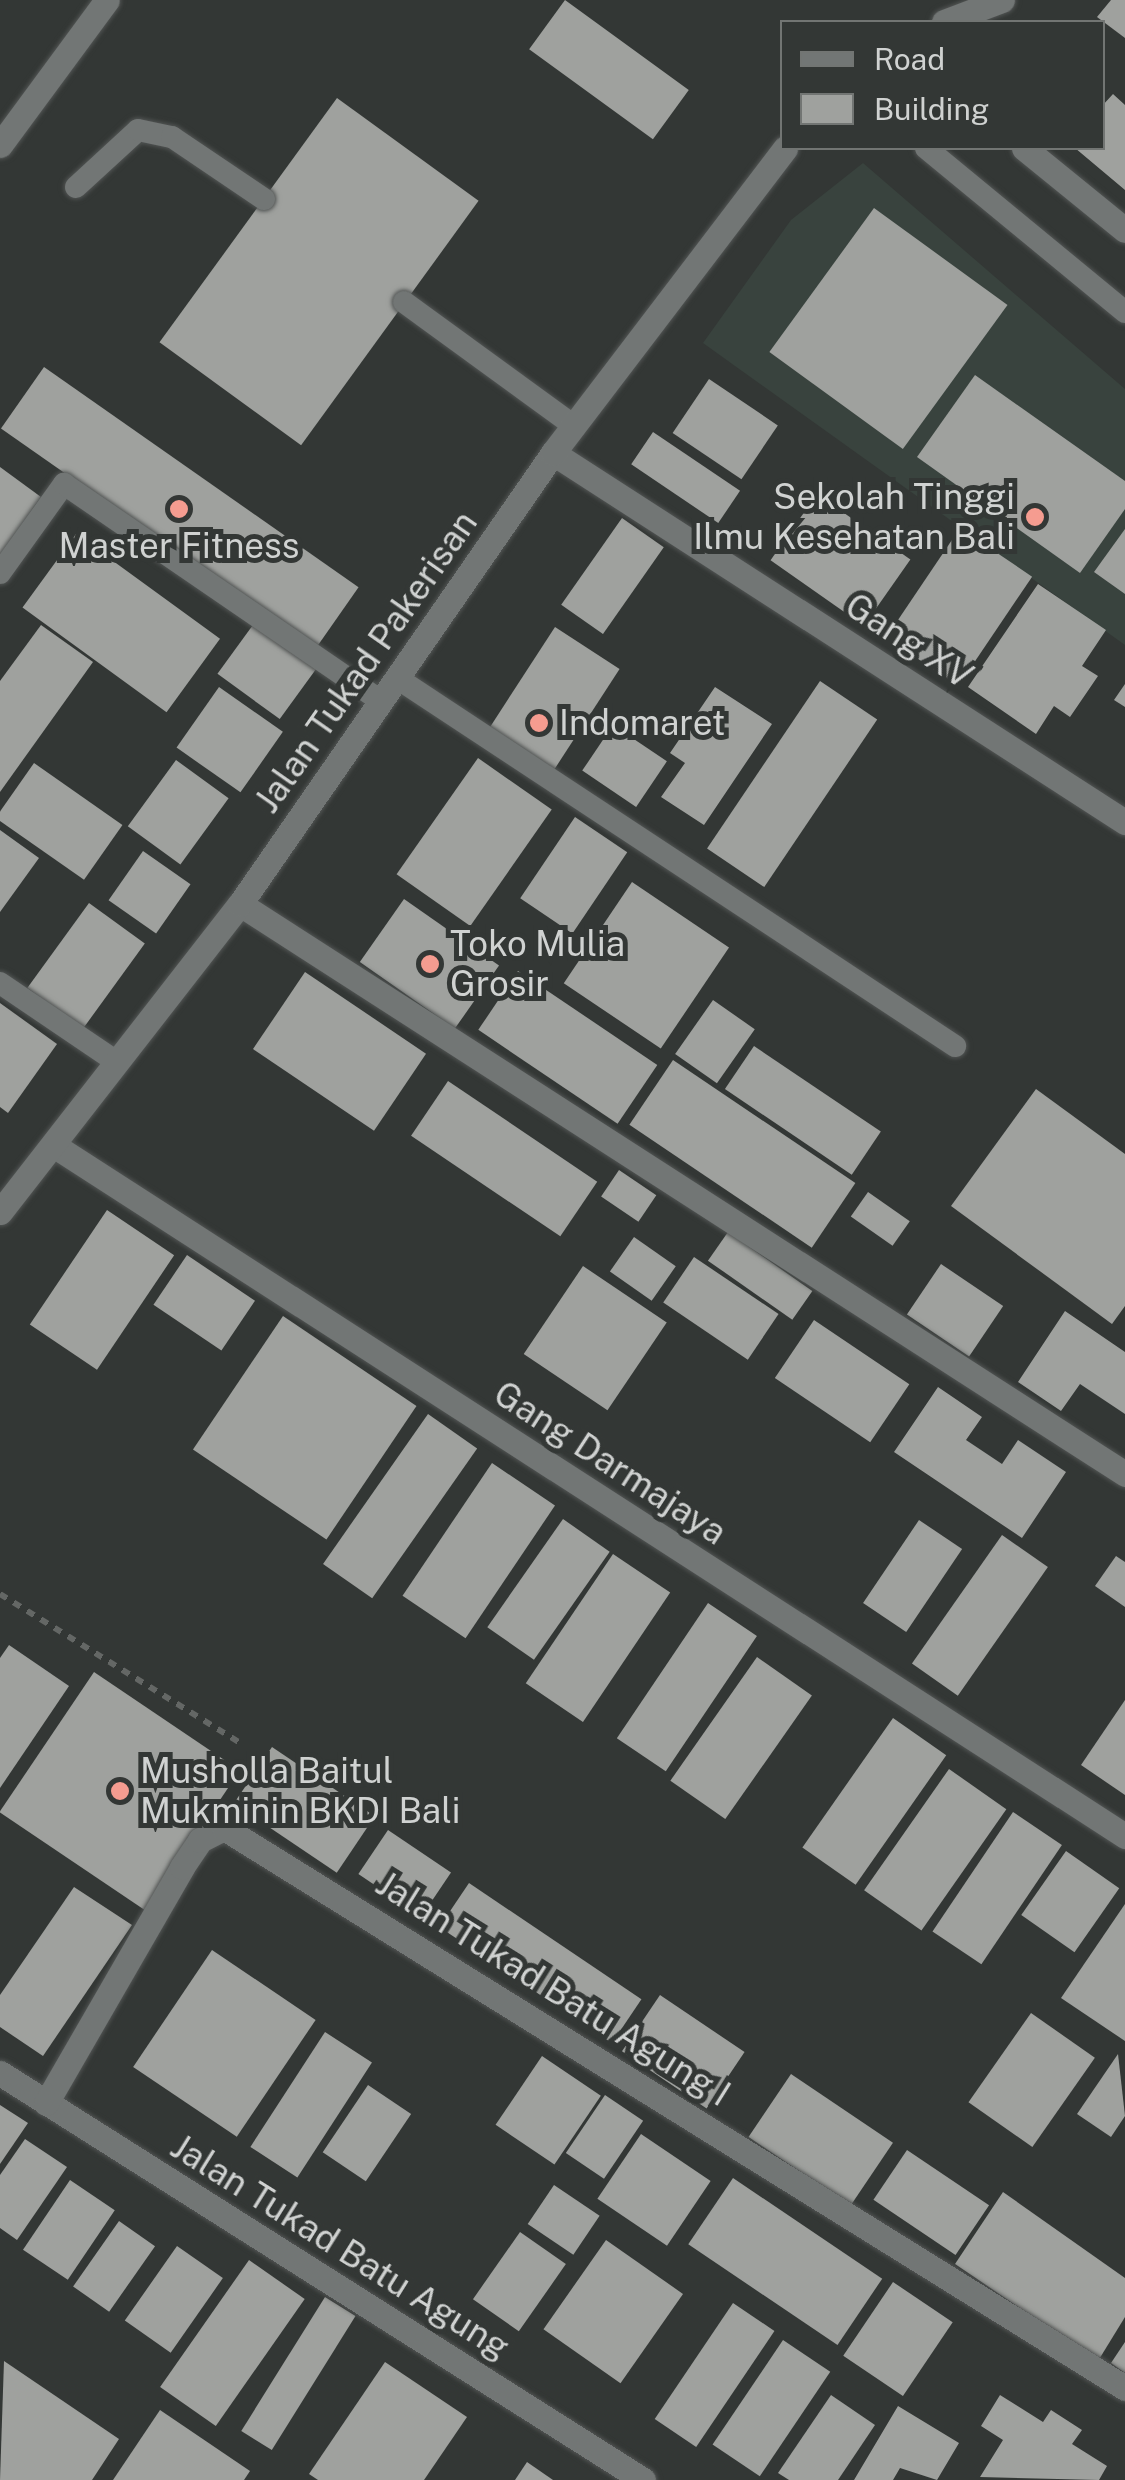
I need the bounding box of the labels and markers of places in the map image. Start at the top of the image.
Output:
place label: Sekolah Tinggi Ilmu Kesehatan Bali [693,476,1015,558]
marker: Master Fitness [168,498,190,520]
marker: Sekolah Tinggi Ilmu Kesehatan Bali [1024,506,1046,528]
place label: Master Fitness [59,525,299,567]
place label: Indomaret [559,702,725,744]
marker: Indomaret [528,712,550,734]
place label: Toko Mulia Grosir [450,923,625,1005]
marker: Toko Mulia Grosir [419,953,441,975]
place label: Musholla Baitul Mukminin BKDI Bali [140,1750,460,1832]
marker: Musholla Baitul Mukminin BKDI Bali [109,1780,131,1802]

